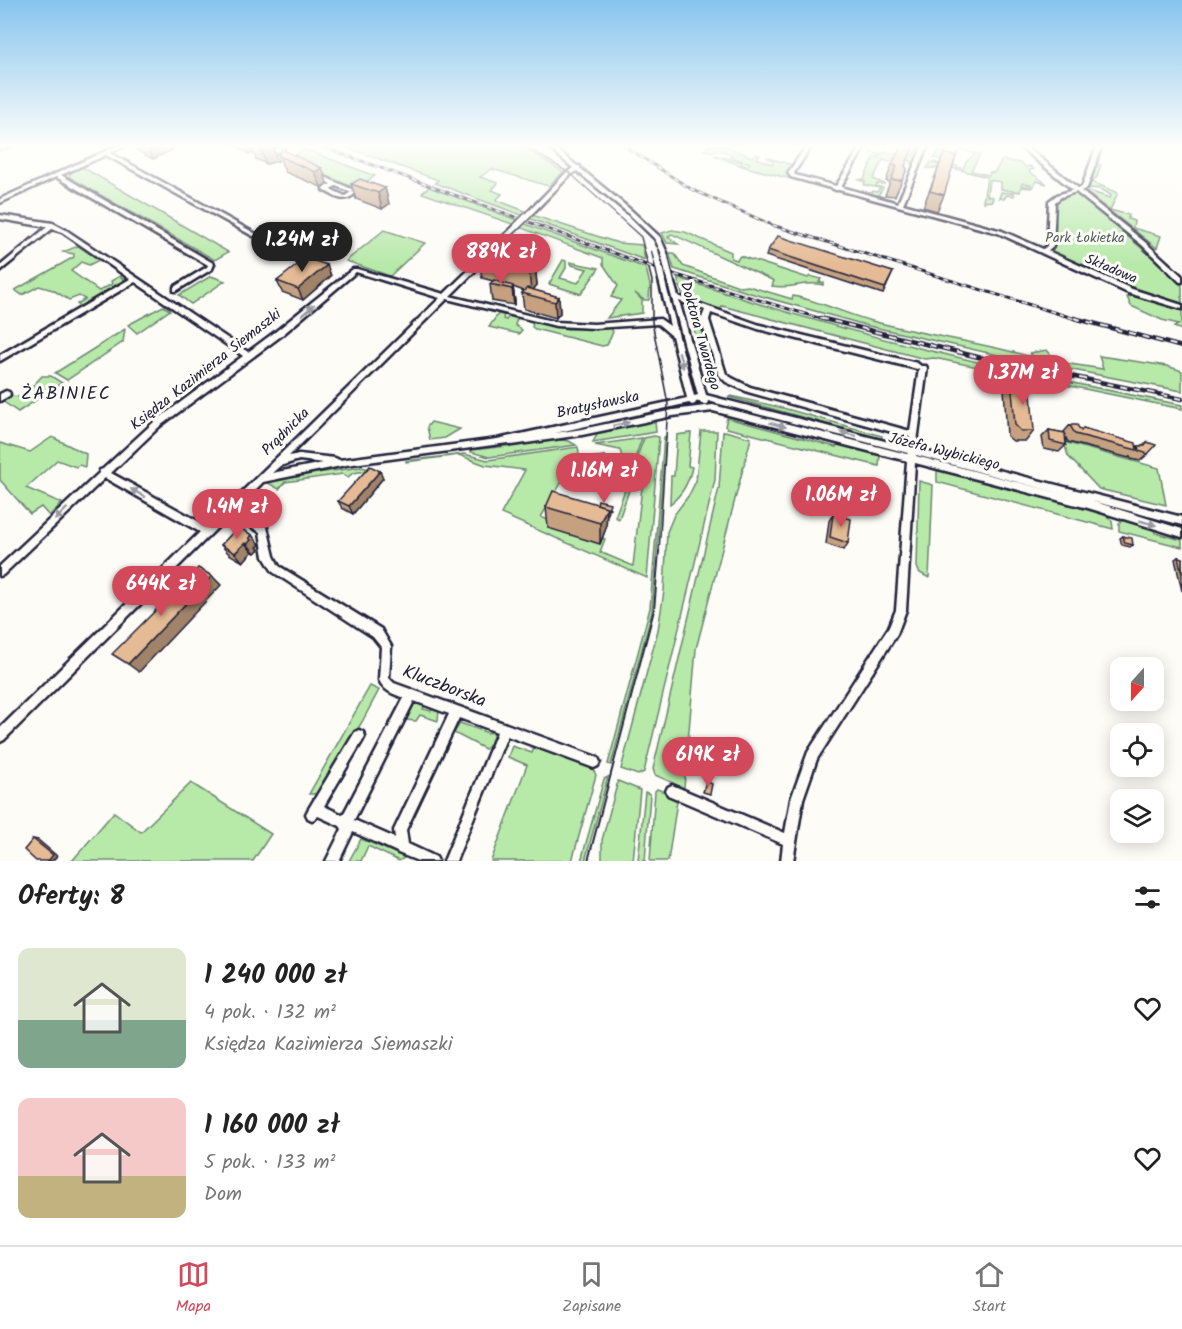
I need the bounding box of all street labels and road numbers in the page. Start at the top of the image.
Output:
street label: Składowa [1081,248,1141,290]
street label: Doktora Twardego [673,279,727,394]
street label: Księdza Kazimierza Siemaszki [125,302,288,437]
street label: Bratysławska [555,385,641,425]
street label: Prądnicka [256,402,316,462]
street label: Józefa Wybickiego [886,427,1002,477]
street label: Kluczborska [398,658,490,716]

